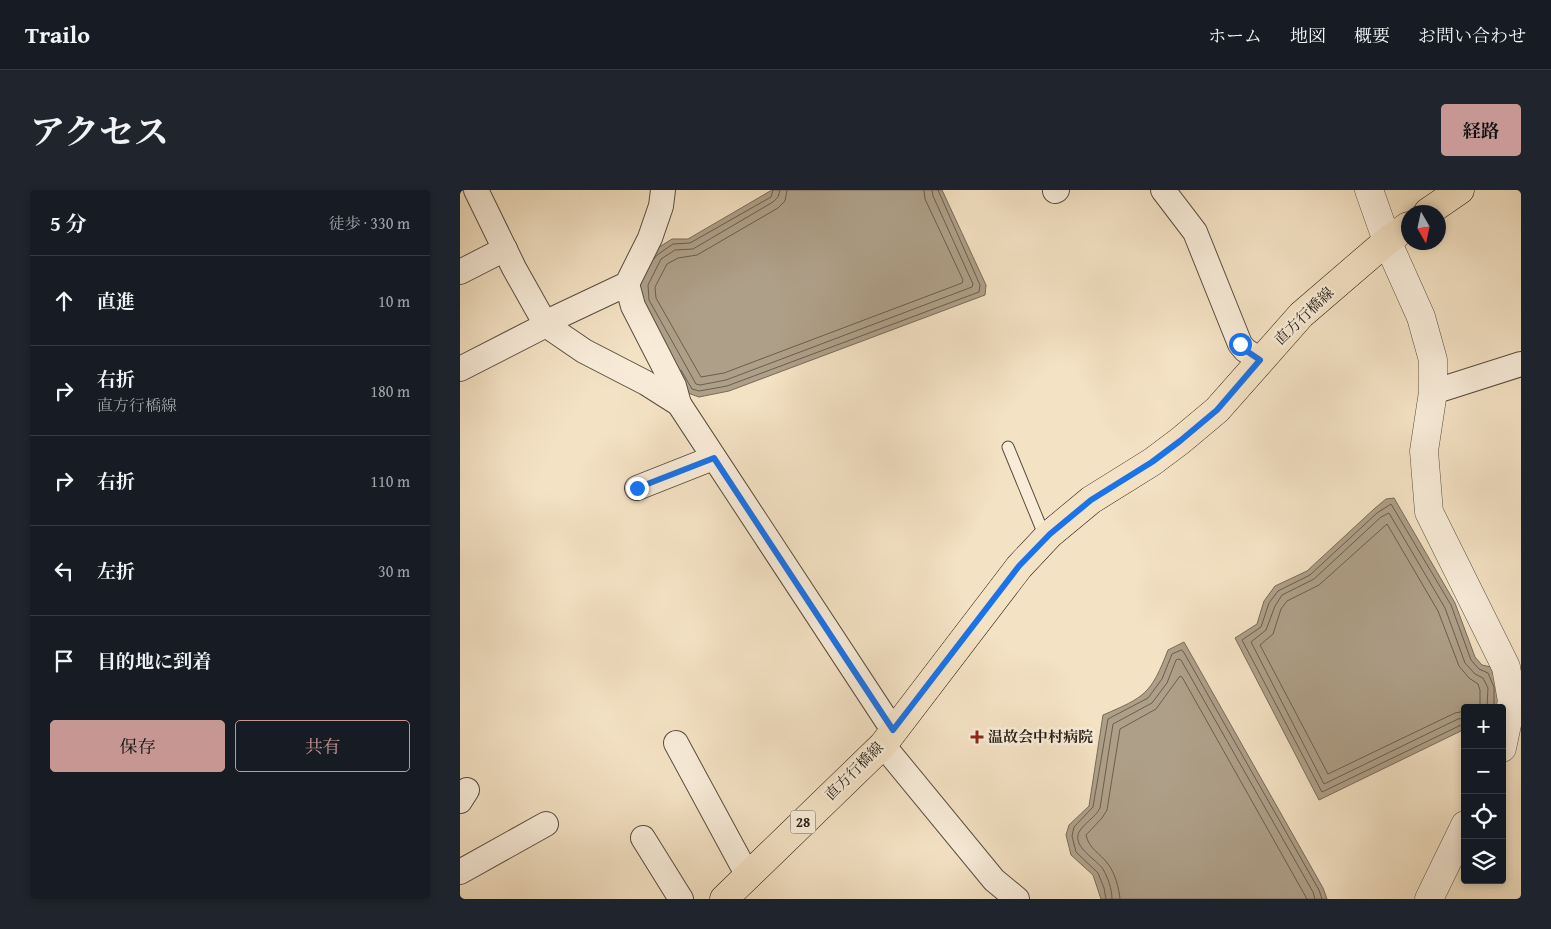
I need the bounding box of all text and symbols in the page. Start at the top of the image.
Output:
text: Trailo [25,17,90,52]
text: ホーム [1208,22,1262,49]
text: 地図 [1290,22,1326,49]
text: 概要 [1354,22,1390,49]
text: お問い合わせ [1418,22,1526,49]
button: 経路 [1441,104,1521,156]
text: アクセス [30,106,169,157]
north arrow [1401,205,1446,250]
text: 5 分 [50,208,87,239]
text: 徒歩 · 330 m [329,211,410,235]
street label: 直方行橋線 [1269,282,1338,349]
icon: ahead [50,287,78,315]
text: 直進 [97,287,135,315]
text: 10 m [378,289,410,313]
route start [1229,333,1252,356]
text: 右折 [97,365,135,393]
icon: right [50,377,78,405]
text: 180 m [370,379,410,403]
text: 直方行橋線 [97,393,177,417]
icon: right [50,467,78,495]
text: 右折 [97,467,135,495]
text: 110 m [370,469,410,493]
route end [626,477,649,500]
icon: left [50,557,78,585]
text: 左折 [97,557,135,585]
text: 30 m [378,559,410,583]
icon: arrive [50,647,78,675]
text: 目的地に到着 [97,647,211,675]
map controls [1461,704,1506,884]
button: + [1461,704,1506,749]
button: 保存 [50,720,225,772]
button: 共有 [235,720,410,772]
place label: 温故会中村病院 [988,726,1093,747]
marker: 温故会中村病院 [970,730,984,744]
street label: 直方行橋線 [820,737,888,805]
button: − [1461,749,1506,794]
button: locate [1461,794,1506,839]
road number: 28 [790,810,816,834]
button: layers [1461,839,1506,884]

